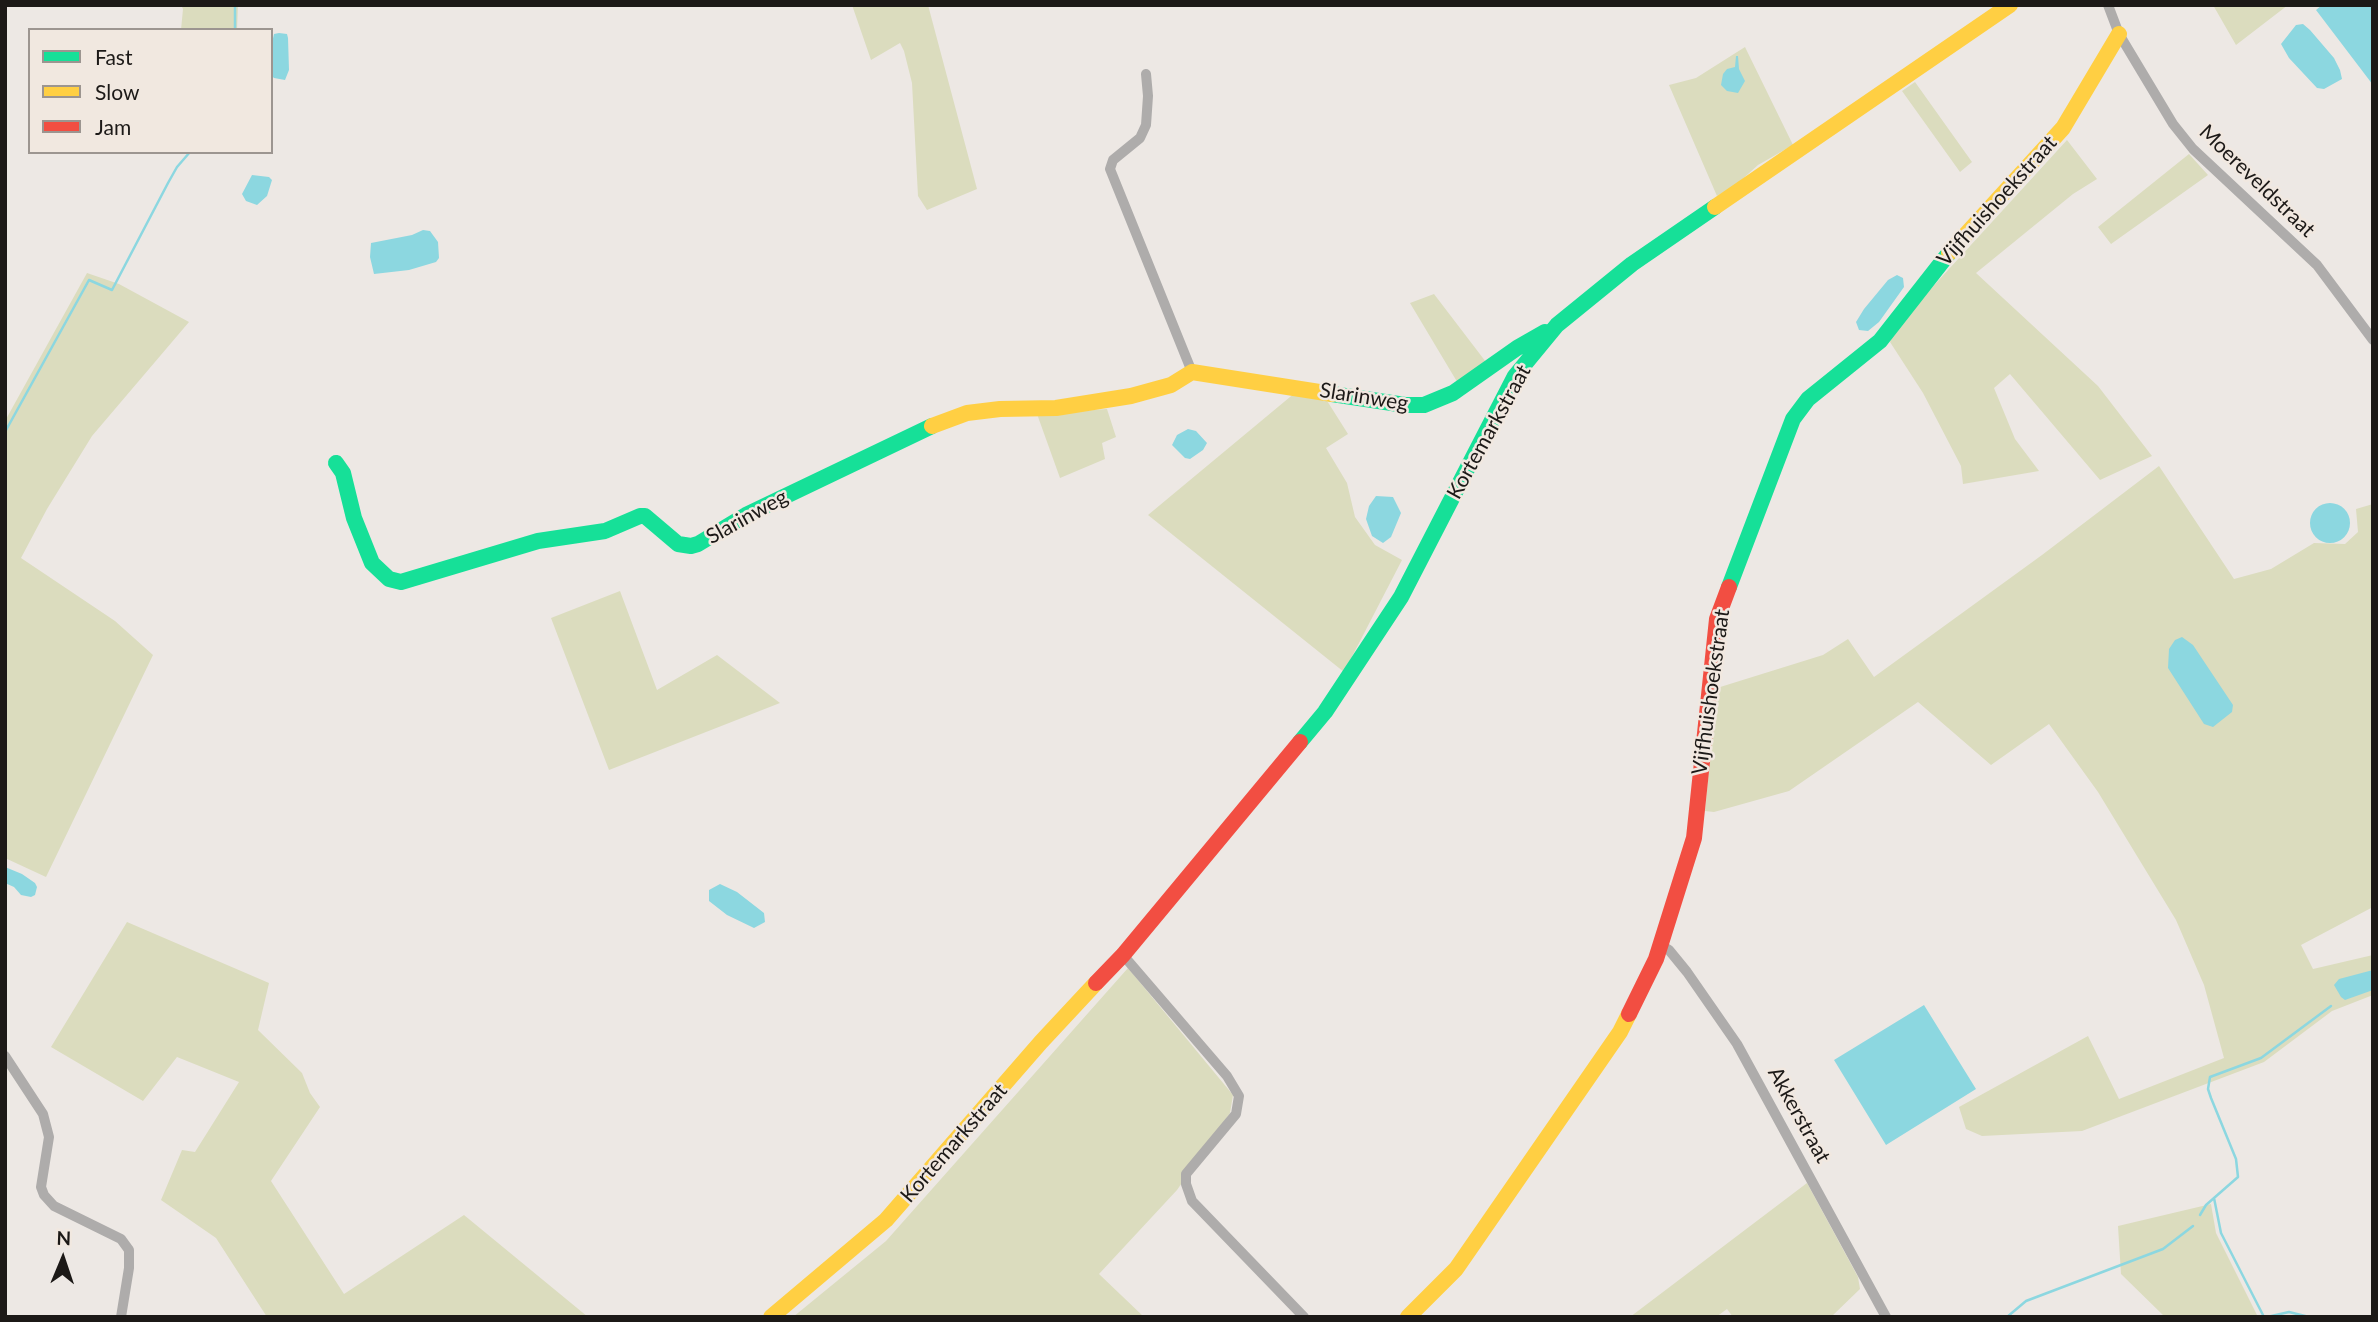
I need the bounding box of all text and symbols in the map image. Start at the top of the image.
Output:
legend [28,28,273,154]
text: Fast [95,44,132,69]
text: Slow [95,79,139,104]
text: Jam [95,114,131,139]
street label: Moereveldstraat [2194,120,2320,242]
street label: Vijfhuishoekstraat [1932,131,2062,271]
street label: Kortemarkstraat [1442,360,1536,504]
street label: Slarinweg [1318,378,1410,416]
street label: Slarinweg [702,484,792,550]
street label: Vijfhuishoekstraat [1687,608,1735,776]
street label: Akkerstraat [1762,1063,1836,1167]
street label: Kortemarkstraat [895,1078,1013,1208]
north arrow [28,1224,98,1294]
text: N [56,1226,71,1249]

